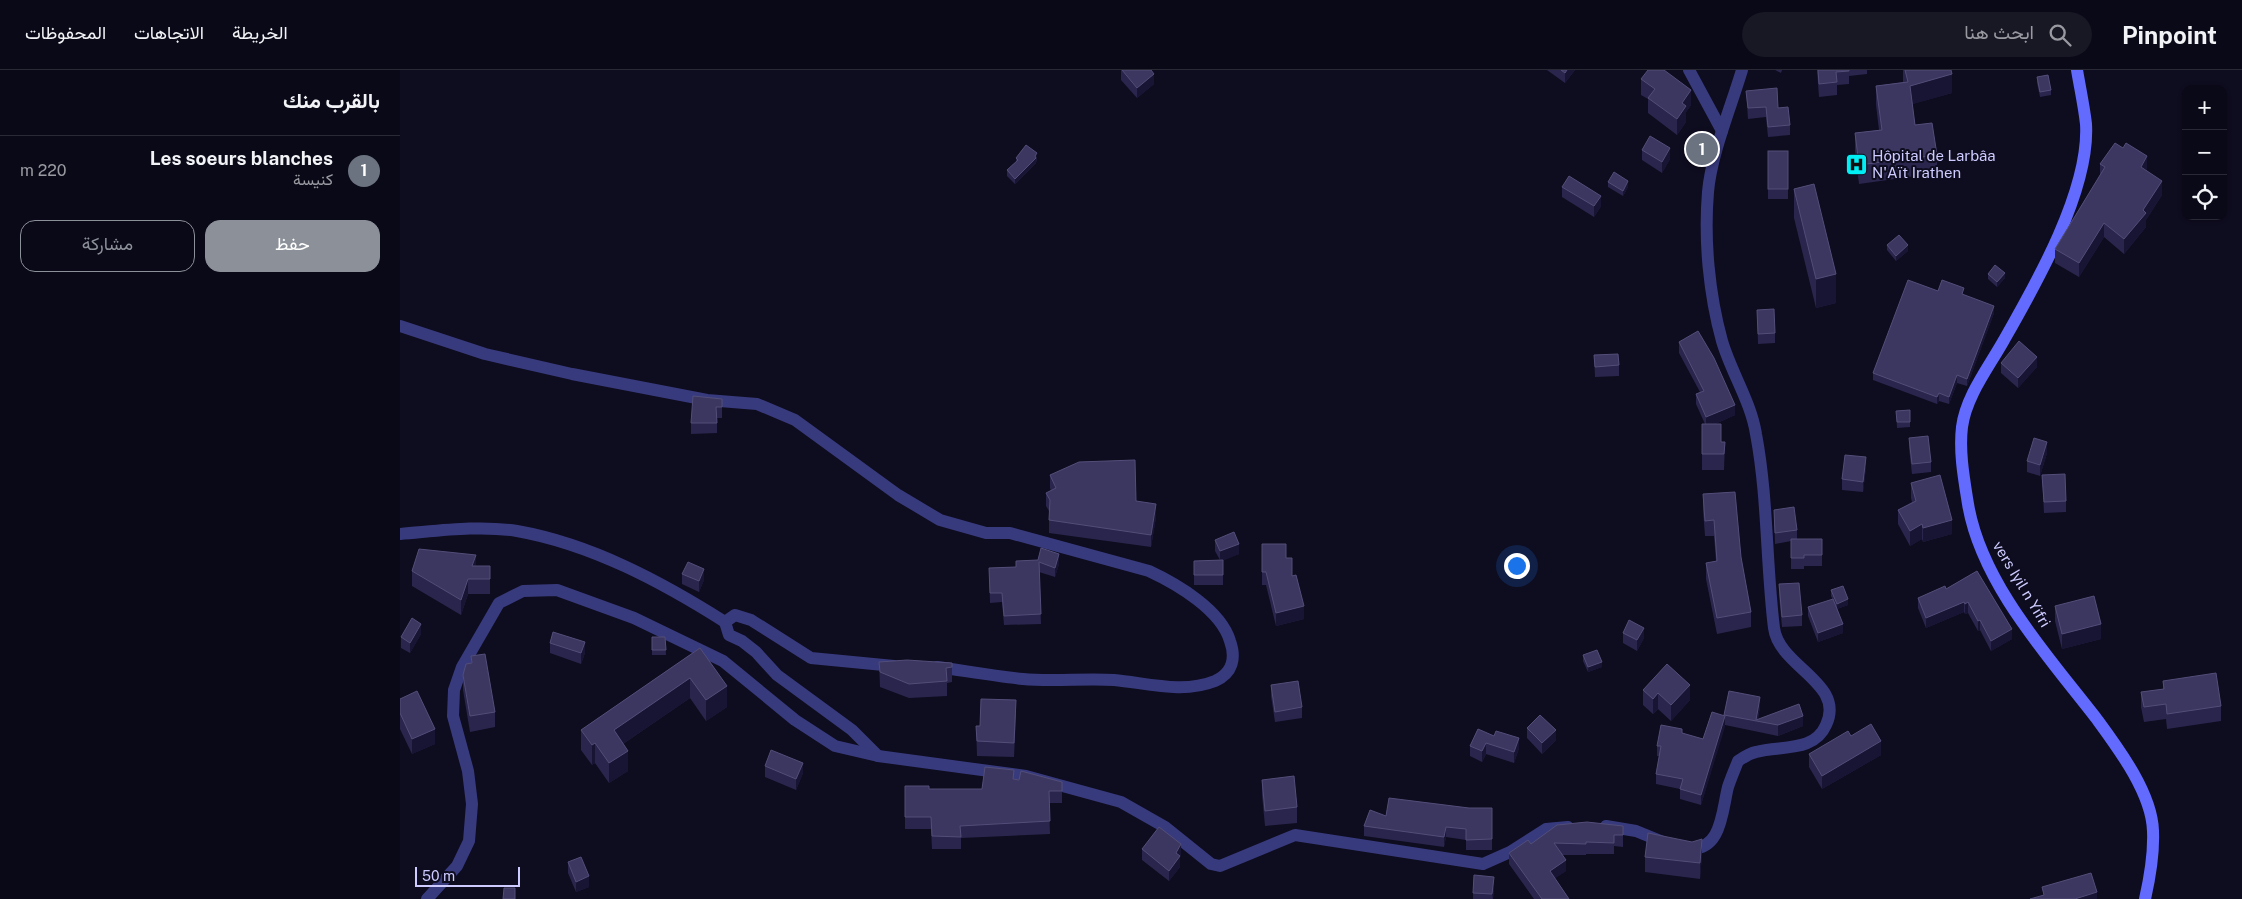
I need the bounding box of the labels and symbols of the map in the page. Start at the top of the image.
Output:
pin: 1 [1686,130,1718,168]
place label: Hôpital de Larbâa N'Aït Irathen [1872,147,1996,181]
hospital icon: Hôpital de Larbâa N'Aït Irathen [1844,152,1868,176]
street label: vers Iγil n Yifri [1990,538,2054,630]
your location [1504,553,1530,579]
scale bar [415,864,520,887]

